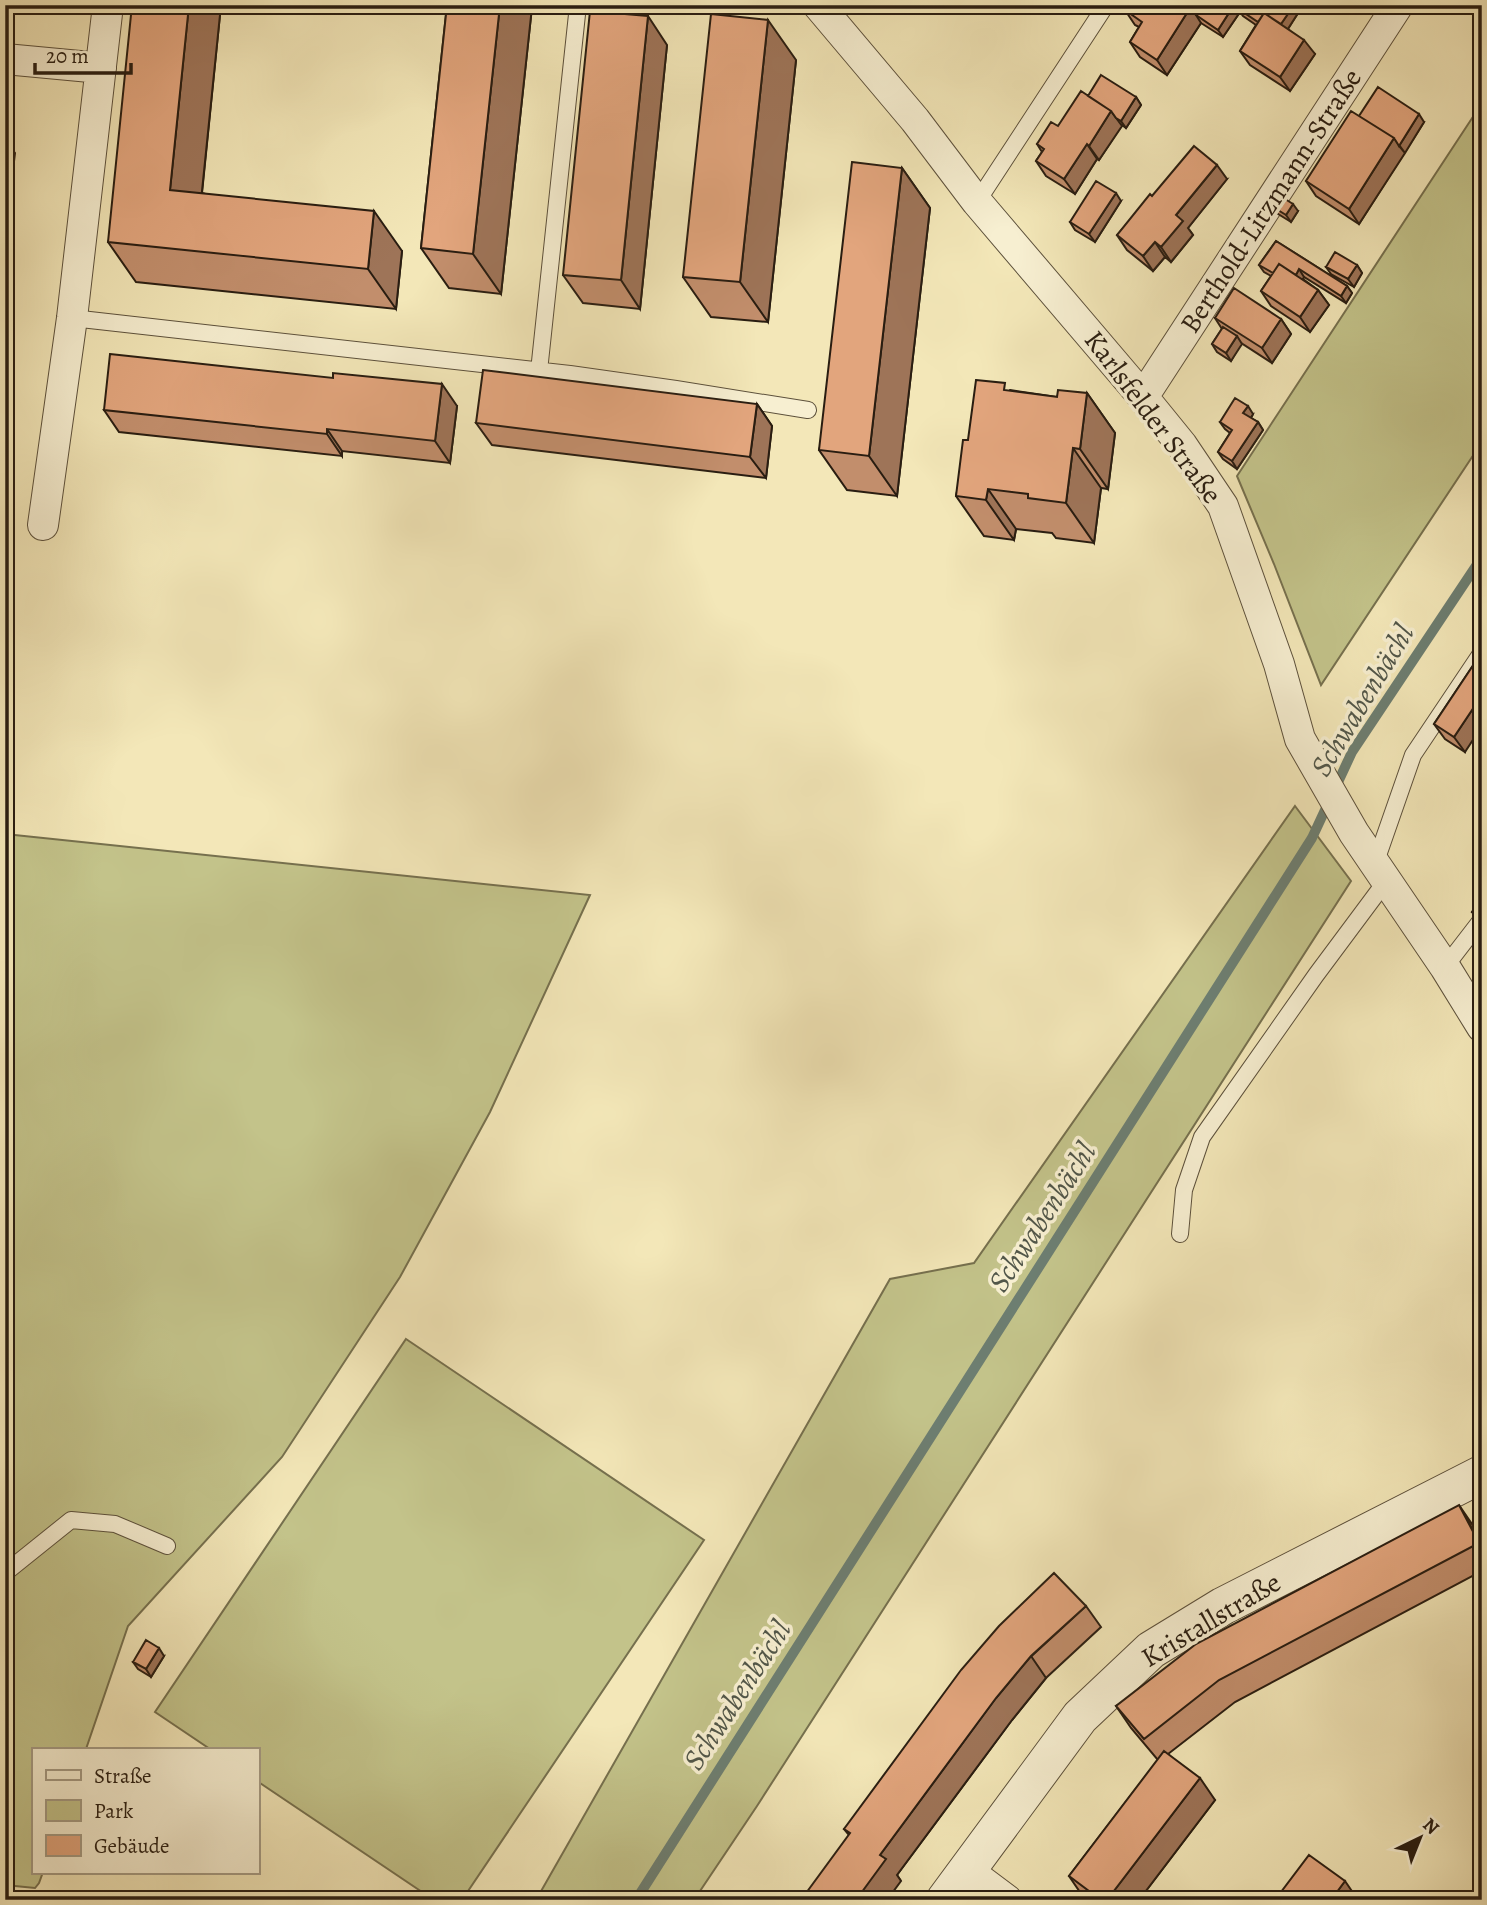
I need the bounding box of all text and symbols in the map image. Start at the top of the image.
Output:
scale bar [35,32,131,76]
text: 20 m [46,42,89,70]
street label: Berthold-Litzmann-Straße [1171,61,1371,341]
street label: Karlsfelder Straße [1075,323,1231,511]
water label: Schwabenbächl [1301,616,1423,784]
water label: Schwabenbächl [979,1134,1106,1300]
street label: Kristallstraße [1134,1563,1288,1677]
water label: Schwabenbächl [674,1612,801,1778]
legend [32,1748,259,1874]
text: Straße [94,1762,152,1790]
text: Park [94,1797,134,1825]
north arrow [1386,1804,1456,1874]
text: N [1417,1812,1445,1841]
text: Gebäude [94,1832,170,1860]

